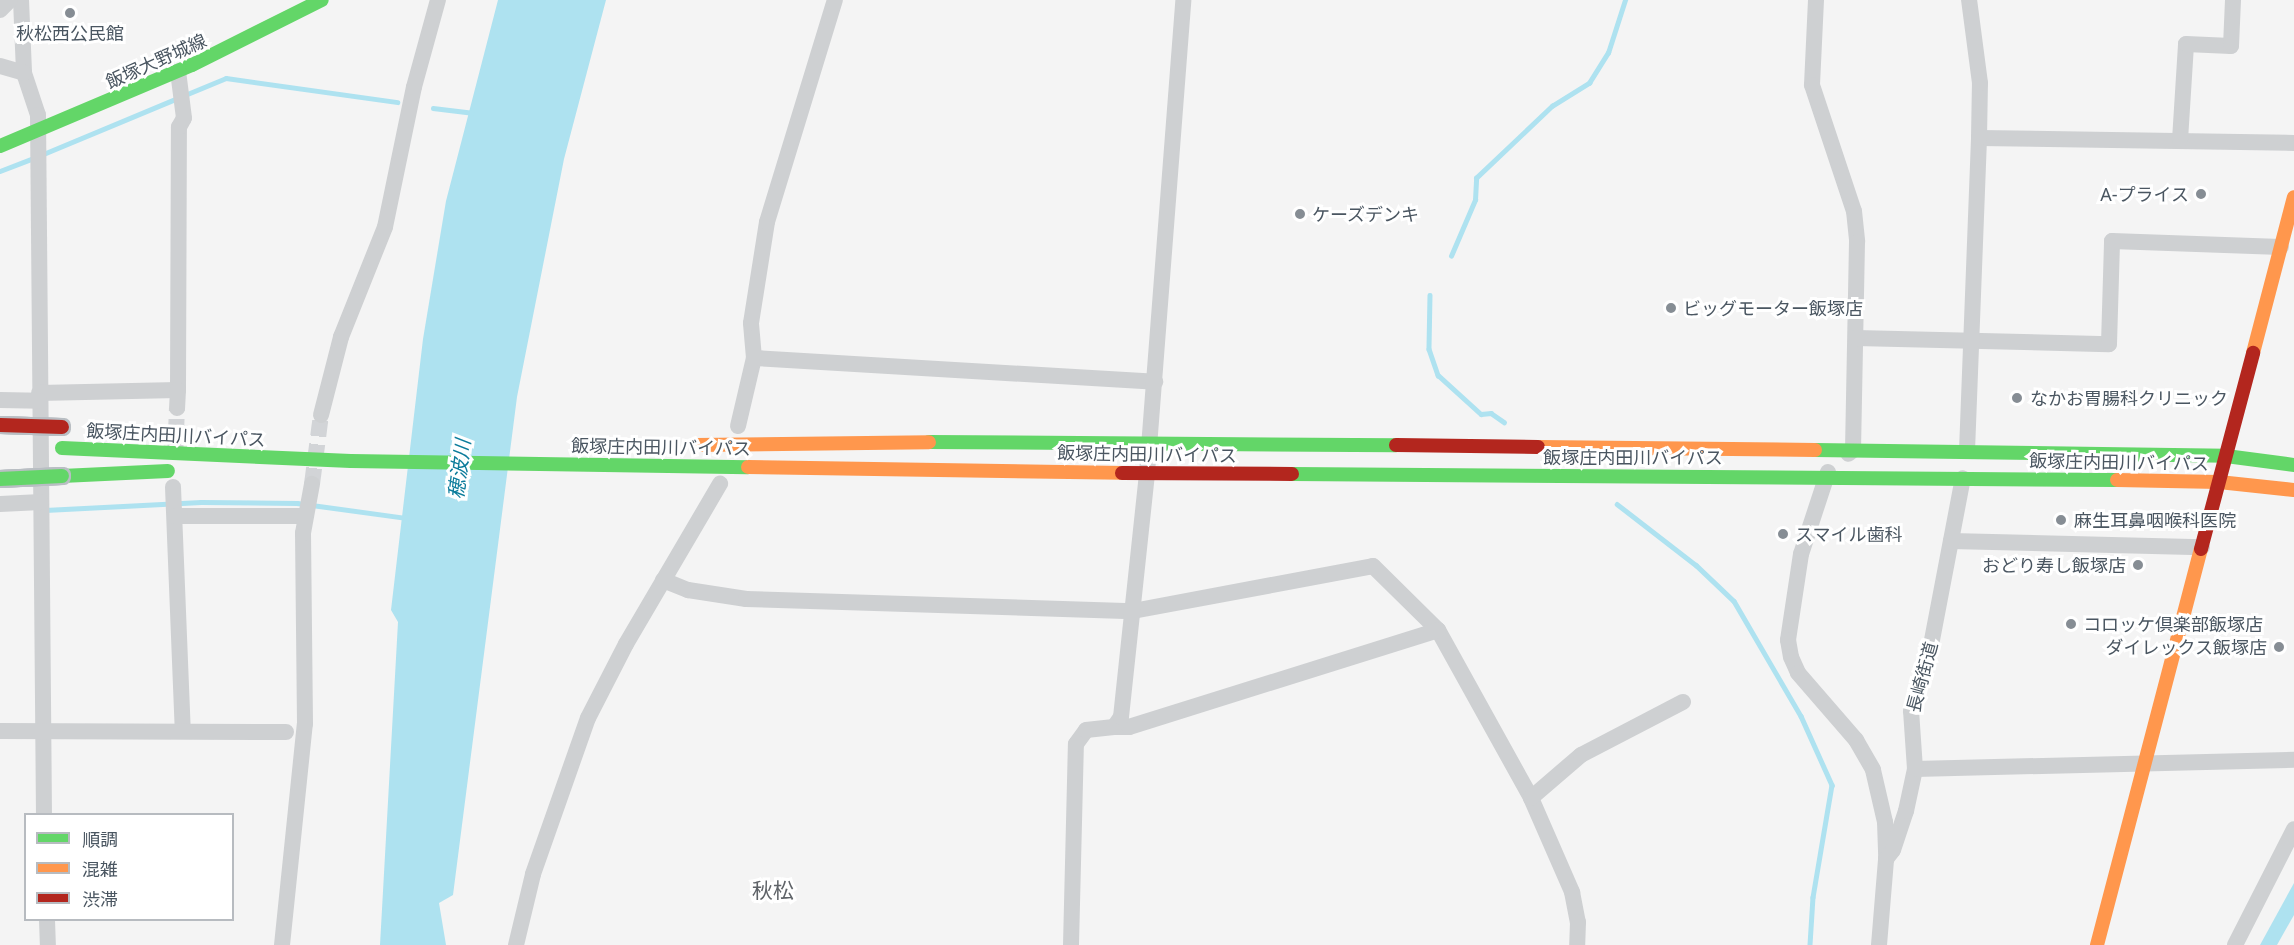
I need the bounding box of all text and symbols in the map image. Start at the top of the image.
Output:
marker: 秋松西公民館 [63,6,77,20]
place label: 秋松西公民館 [16,22,124,44]
street label: 飯塚大野城線 [102,29,210,93]
place label: A-プライス [2100,183,2189,205]
marker: A-プライス [2194,187,2208,201]
place label: ケーズデンキ [1312,203,1420,225]
marker: ケーズデンキ [1293,207,1307,221]
place label: ビッグモーター飯塚店 [1683,297,1863,319]
marker: ビッグモーター飯塚店 [1664,301,1678,315]
place label: なかお胃腸科クリニック [2030,387,2228,409]
marker: なかお胃腸科クリニック [2008,389,2026,407]
street label: 飯塚庄内田川バイパス [86,420,266,450]
street label: 飯塚庄内田川バイパス [571,435,751,459]
water label: 穂波川 [443,438,475,500]
street label: 飯塚庄内田川バイパス [1057,442,1237,466]
street label: 飯塚庄内田川バイパス [1543,446,1723,468]
street label: 飯塚庄内田川バイパス [2029,450,2209,474]
place label: 麻生耳鼻咽喉科医院 [2074,509,2236,531]
marker: 麻生耳鼻咽喉科医院 [2052,511,2070,529]
place label: スマイル歯科 [1795,523,1903,545]
marker: スマイル歯科 [1776,527,1790,541]
place label: おどり寿し飯塚店 [1982,554,2126,576]
marker: おどり寿し飯塚店 [2131,558,2145,572]
place label: コロッケ倶楽部飯塚店 [2083,613,2263,635]
marker: コロッケ倶楽部飯塚店 [2064,617,2078,631]
place label: ダイレックス飯塚店 [2105,636,2267,658]
street label: 長崎街道 [1902,639,1942,715]
marker: ダイレックス飯塚店 [2272,640,2286,654]
legend [24,813,234,921]
text: 順調 [82,827,118,851]
text: 混雑 [82,857,118,881]
district label: 秋松 [752,877,794,903]
text: 渋滞 [82,887,118,911]

